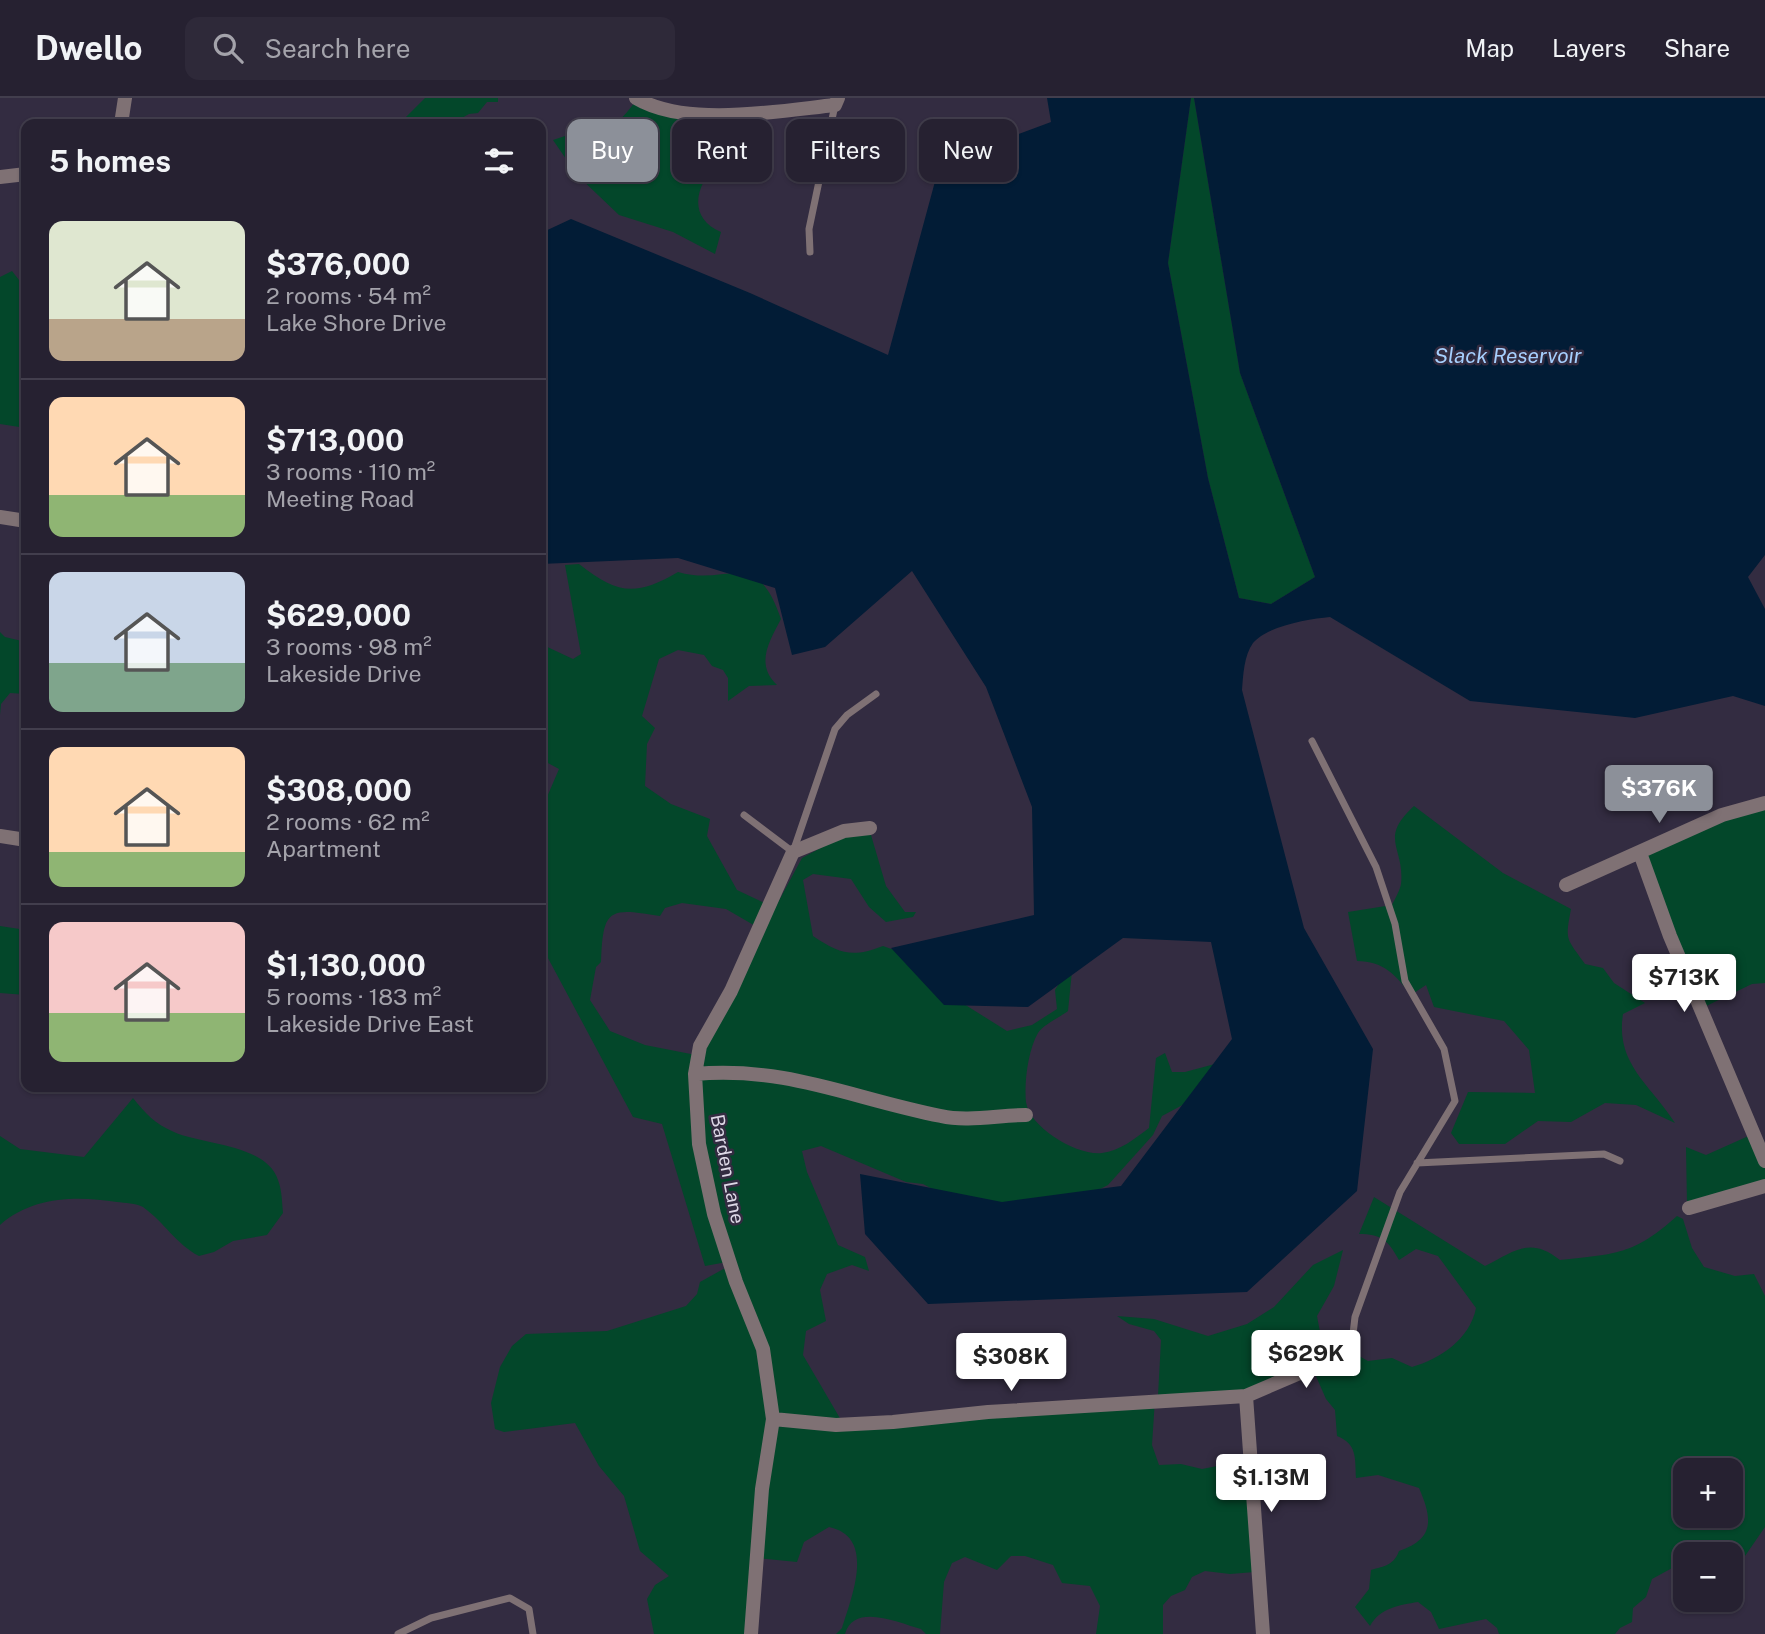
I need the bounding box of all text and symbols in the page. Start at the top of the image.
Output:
search box [185,17,675,80]
text: Dwello [35,29,143,67]
icon: search [209,29,247,67]
text: Search here [265,33,411,64]
text: Map [1465,34,1514,62]
text: Layers [1552,34,1626,62]
text: Share [1664,34,1730,62]
chip: Buy [567,119,658,182]
chip: Rent [672,119,772,182]
chip: Filters [786,119,905,182]
chip: New [919,119,1017,182]
icon: filters [480,142,518,180]
text: 5 homes [49,143,171,179]
text: $376,000 [266,246,410,282]
icon: home [105,249,189,333]
text: 2 rooms · 54 m² [266,282,431,309]
text: Lake Shore Drive [266,309,446,336]
water label: Slack Reservoir [1434,343,1583,368]
text: $713,000 [266,422,404,458]
icon: home [105,425,189,509]
text: 3 rooms · 110 m² [266,458,435,485]
text: Meeting Road [266,485,414,512]
text: $629,000 [266,597,411,633]
icon: home [105,600,189,684]
text: 3 rooms · 98 m² [266,633,432,660]
text: Lakeside Drive [266,660,422,687]
pin: $376K [1610,766,1708,825]
text: $308,000 [266,772,412,808]
text: $376K [1621,774,1697,801]
icon: home [105,775,189,859]
text: 2 rooms · 62 m² [266,808,430,835]
text: Apartment [266,835,381,862]
text: $1,130,000 [266,947,426,983]
icon: home [105,950,189,1034]
pin: $713K [1635,954,1733,1014]
text: $713K [1648,963,1720,990]
text: 5 rooms · 183 m² [266,983,441,1010]
text: Lakeside Drive East [266,1010,474,1037]
street label: Barden Lane [707,1112,749,1226]
pin: $629K [1257,1330,1355,1390]
pin: $308K [962,1334,1060,1393]
text: $629K [1267,1339,1345,1366]
text: $308K [972,1342,1050,1369]
pin: $1.13M [1214,1454,1328,1514]
map controls [1673,1458,1743,1612]
button: + [1673,1458,1743,1528]
text: $1.13M [1232,1463,1310,1490]
button: − [1673,1542,1743,1612]

